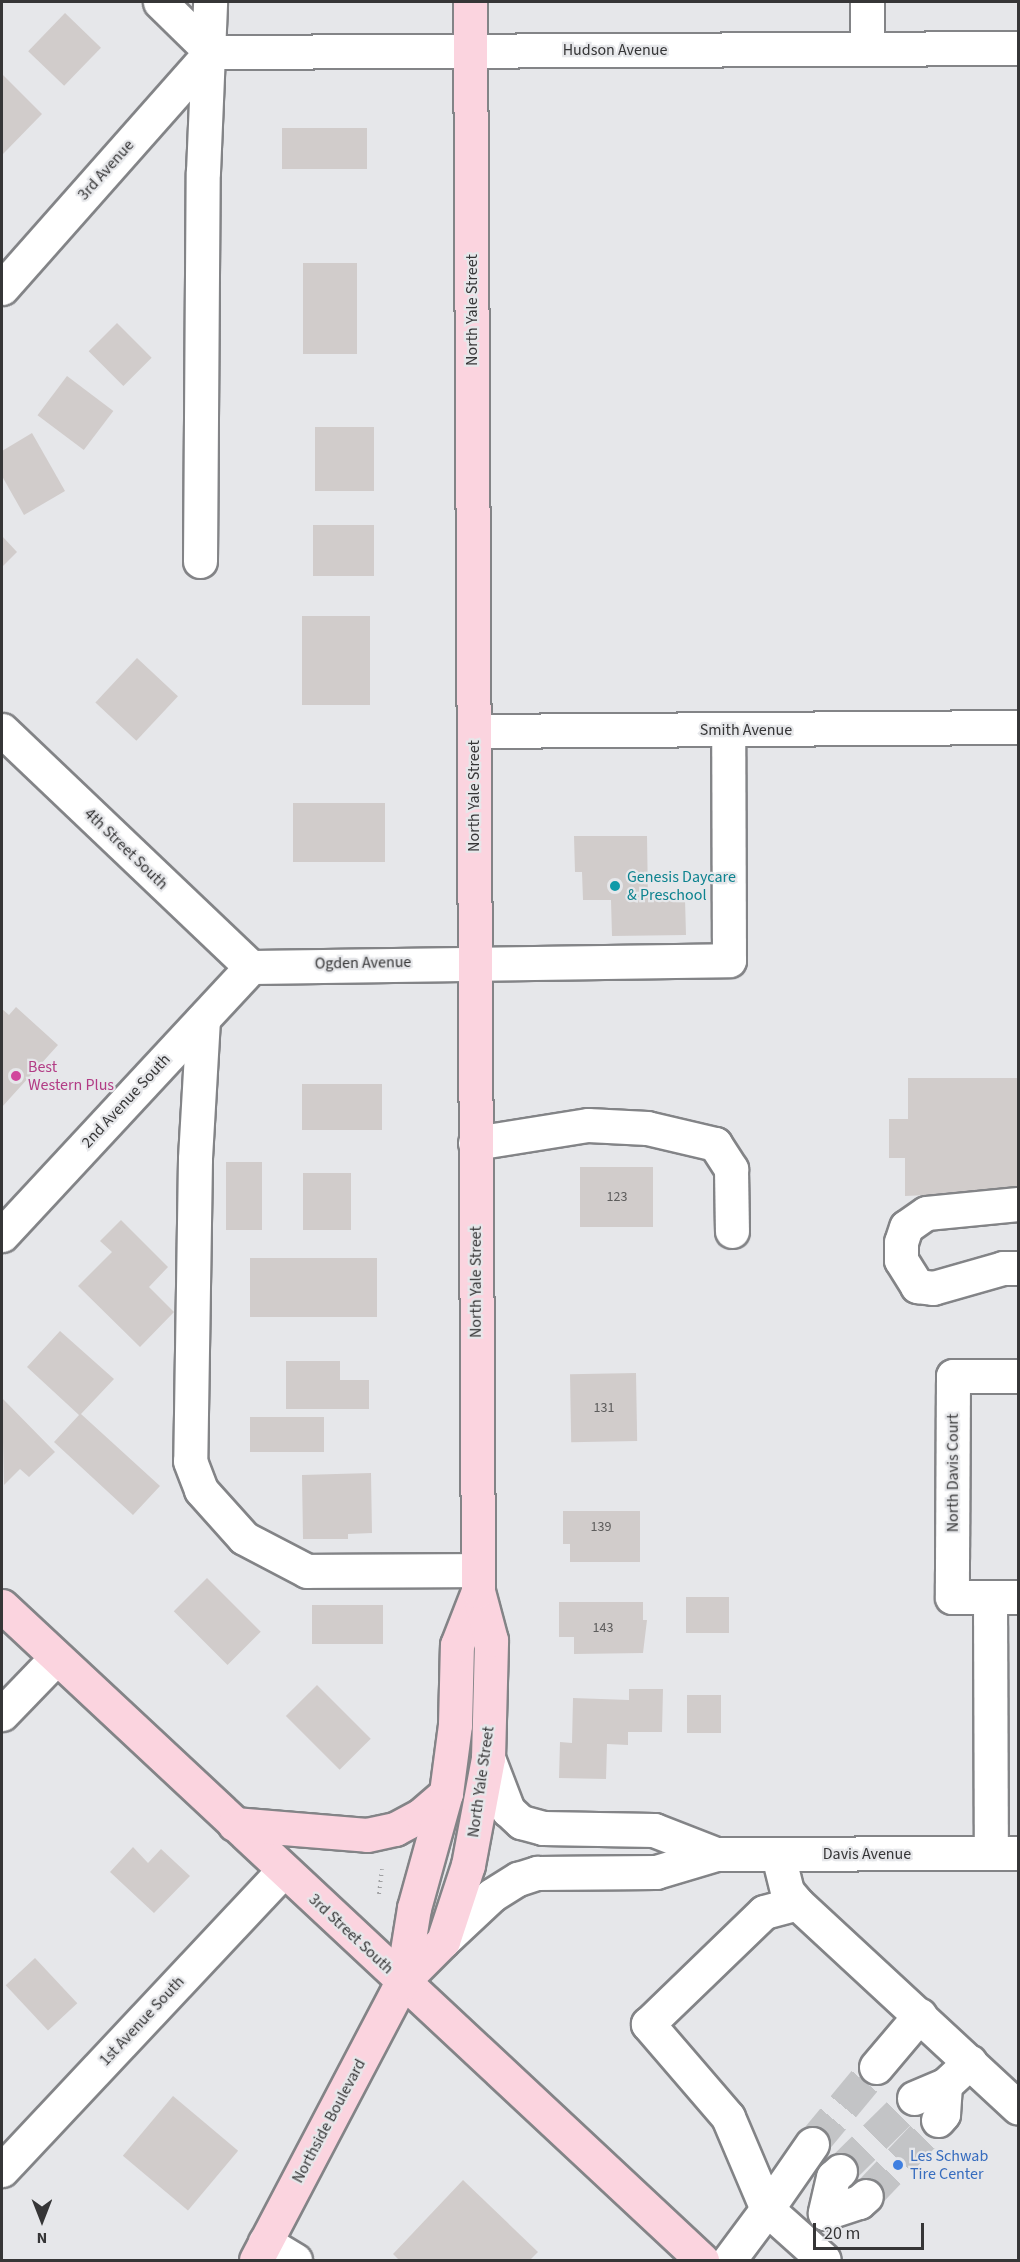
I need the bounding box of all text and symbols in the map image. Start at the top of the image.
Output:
street label: Hudson Avenue [563,40,667,60]
street label: 3rd Avenue [74,136,138,204]
street label: North Yale Street [462,254,482,366]
street label: Smith Avenue [700,720,792,740]
street label: North Yale Street [464,740,484,852]
street label: 4th Street South [80,804,172,894]
place label: Genesis Daycare & Preschool [627,867,736,905]
marker: Genesis Daycare & Preschool [608,879,622,893]
street label: Ogden Avenue [315,953,411,973]
street label: 2nd Avenue South [78,1050,174,1152]
place label: Best Western Plus [28,1057,114,1095]
marker: Best Western Plus [9,1069,23,1083]
house number: 123 [607,1189,627,1205]
street label: North Yale Street [466,1226,486,1338]
house number: 131 [594,1400,614,1416]
street label: North Davis Court [943,1414,963,1532]
house number: 139 [591,1519,611,1535]
house number: 143 [593,1620,613,1636]
street label: North Yale Street [464,1725,498,1839]
street label: Davis Avenue [823,1844,911,1864]
street label: 3rd Street South [305,1890,397,1978]
street label: 1st Avenue South [96,1972,188,2070]
street label: Northside Boulevard [288,2056,370,2186]
place label: Les Schwab Tire Center [910,2146,988,2184]
marker: Les Schwab Tire Center [891,2158,905,2172]
north arrow [12,2190,72,2250]
scale bar [816,2211,927,2249]
text: 20 m [824,2221,860,2246]
text: N [37,2227,47,2249]

